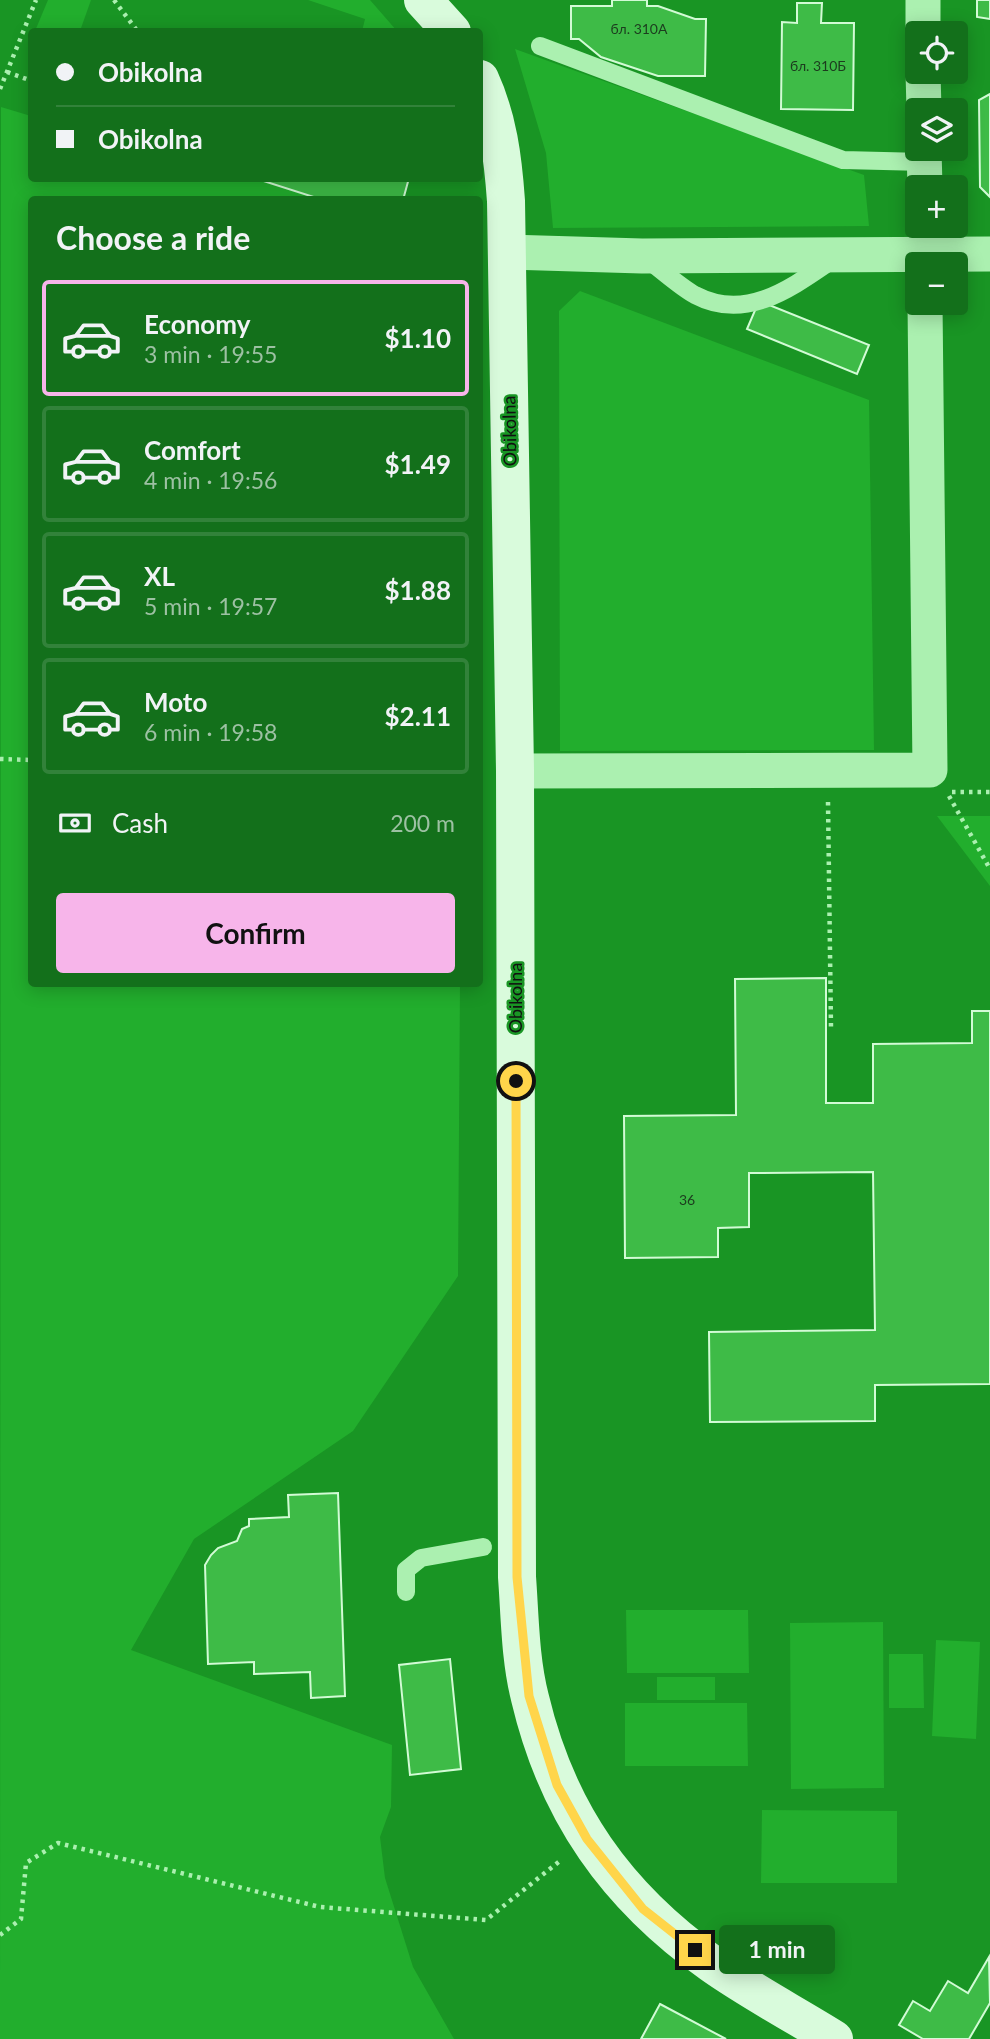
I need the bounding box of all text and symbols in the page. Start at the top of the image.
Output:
house number: бл. 310А [611,20,668,37]
map controls [905,21,968,315]
button: locate [905,21,968,84]
text: Obikolna [98,56,203,88]
house number: бл. 310Б [790,57,846,74]
button: layers [905,98,968,161]
text: Obikolna [98,123,203,155]
button: + [905,175,968,238]
text: Choose a ride [56,218,250,257]
button: − [905,252,968,315]
icon: car [60,307,123,370]
text: Economy [144,308,250,340]
text: $1.10 [385,322,451,354]
text: 3 min · 19:55 [144,340,277,368]
street label: Obikolna [497,395,521,467]
icon: car [60,433,123,496]
text: Comfort [144,434,241,466]
text: $1.49 [385,448,451,480]
text: 4 min · 19:56 [144,466,277,494]
icon: car [60,559,123,622]
text: XL [144,560,175,592]
text: $1.88 [385,574,451,606]
text: 5 min · 19:57 [144,592,277,620]
icon: car [60,685,123,748]
text: Moto [144,686,207,718]
text: $2.11 [385,700,451,732]
text: 6 min · 19:58 [144,718,277,746]
icon: cash [56,804,94,842]
text: Cash [112,807,168,839]
text: 200 m [390,809,455,837]
button: Confirm [56,893,455,973]
street label: Obikolna [504,963,526,1033]
route start [500,1065,532,1097]
house number: 36 [679,1191,695,1208]
callout: 1 min [720,1926,835,1974]
route end [679,1934,711,1966]
text: 1 min [748,1935,806,1963]

